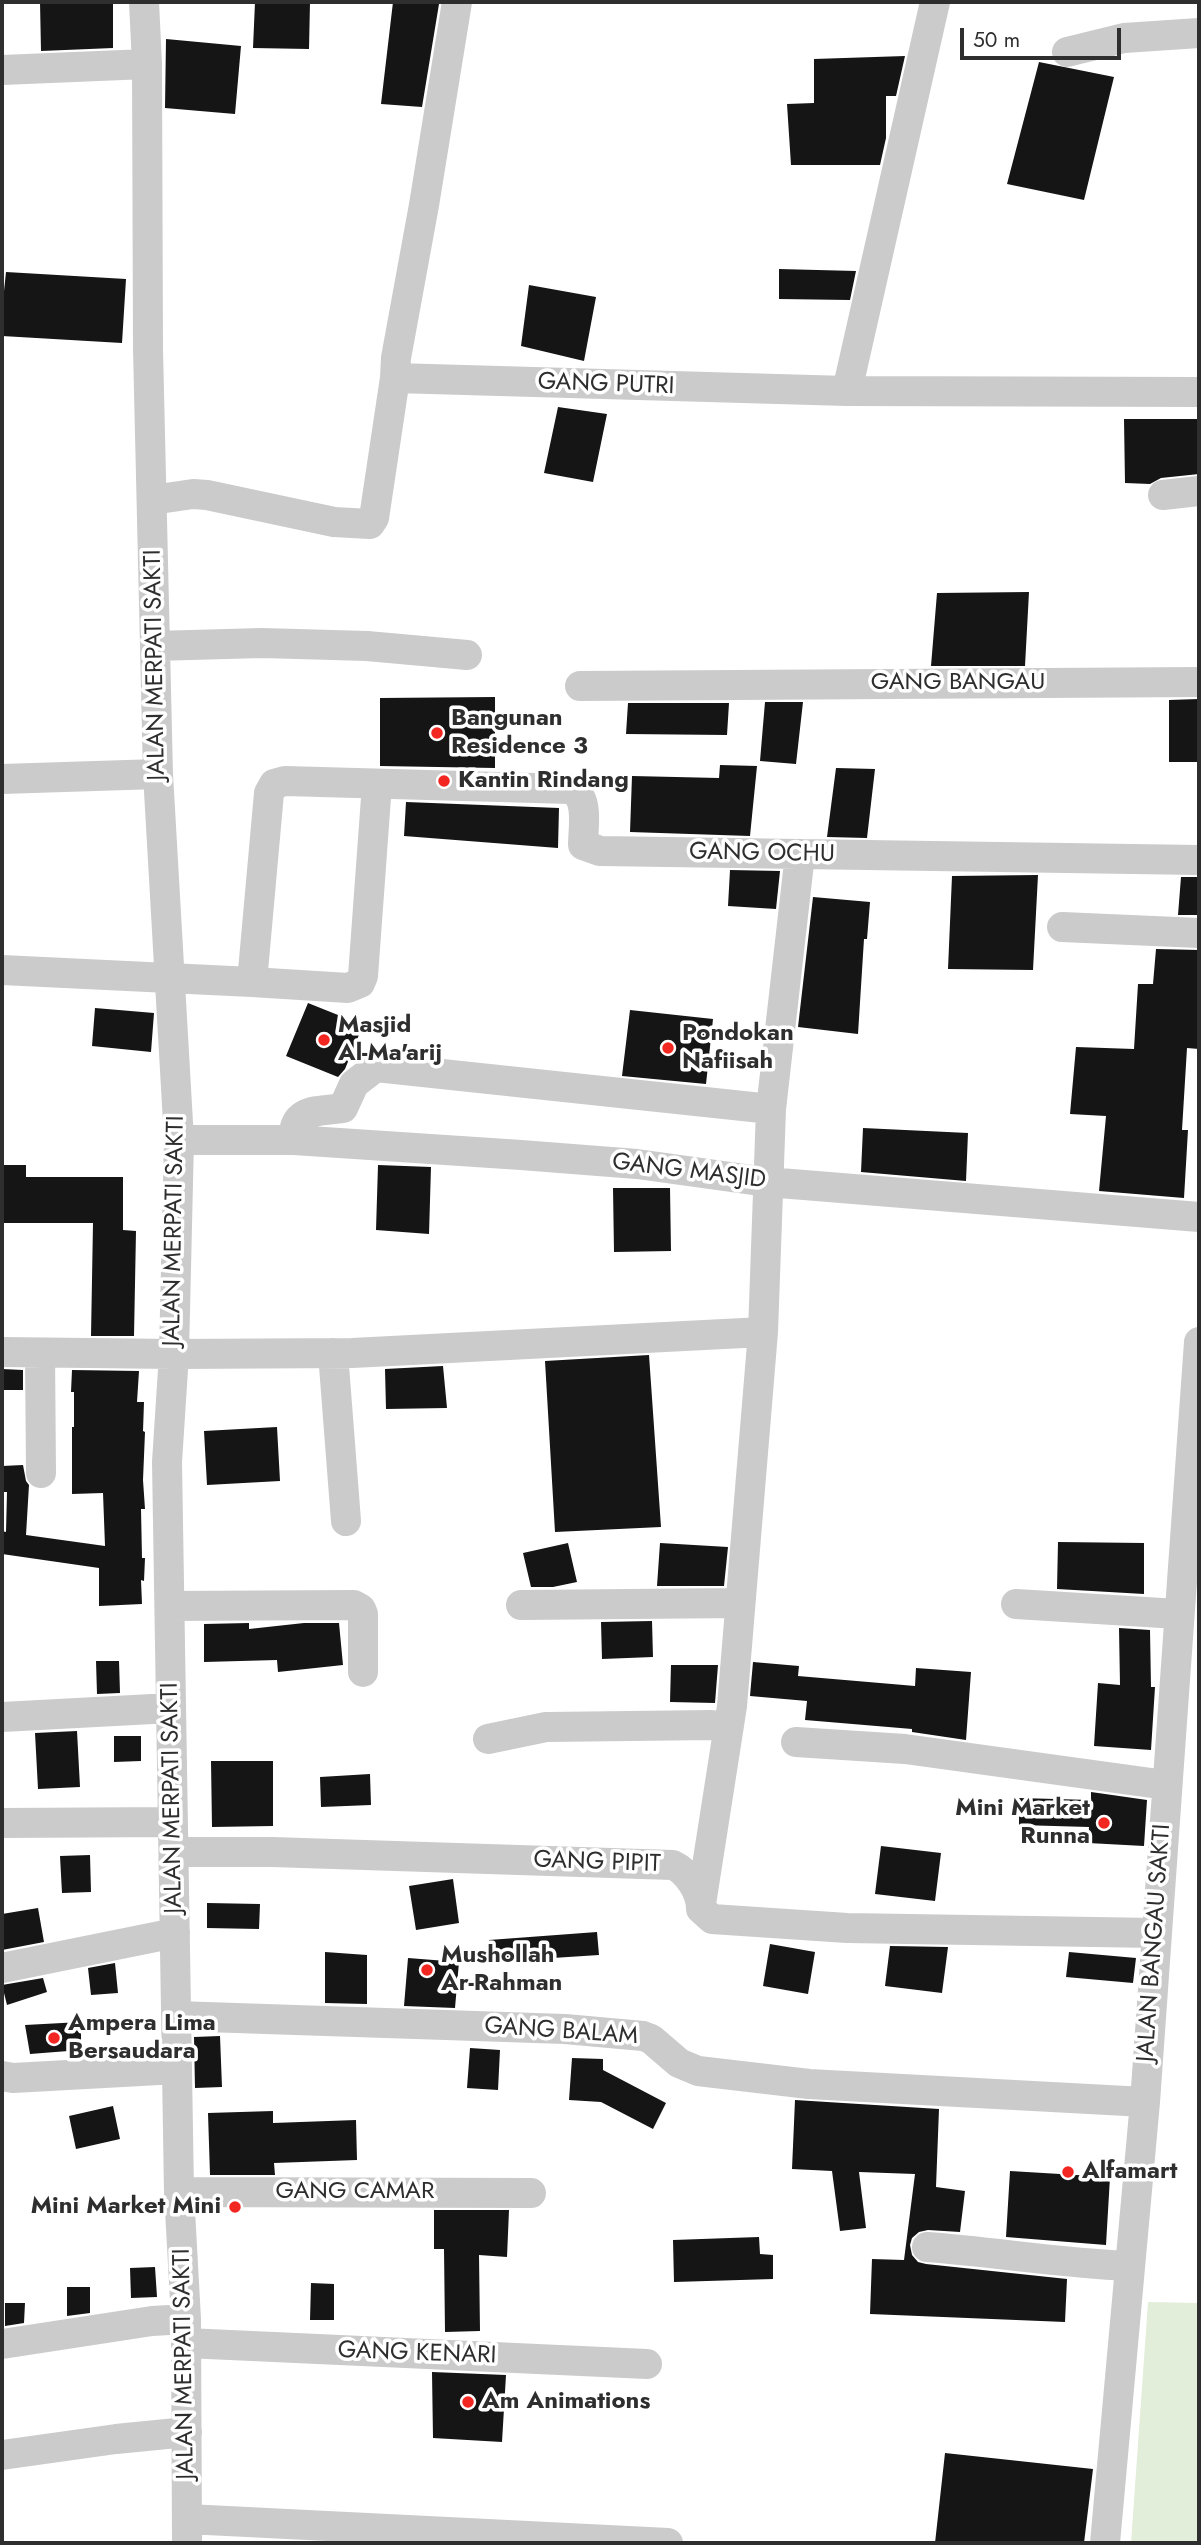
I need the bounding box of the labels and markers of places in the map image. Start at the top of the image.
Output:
place label: Bangunan Residence 3 [451,705,588,761]
marker: Bangunan Residence 3 [429,725,445,741]
place label: Kantin Rindang [458,767,629,795]
marker: Kantin Rindang [436,773,452,789]
place label: Masjid Al-Ma'arij [338,1012,442,1068]
place label: Pondokan Nafiisah [682,1020,794,1076]
marker: Masjid Al-Ma'arij [316,1032,332,1048]
marker: Pondokan Nafiisah [660,1040,676,1056]
place label: Mini Market Runna [955,1795,1090,1851]
marker: Mini Market Runna [1096,1815,1112,1831]
place label: Mushollah Ar-Rahman [441,1942,562,1998]
marker: Mushollah Ar-Rahman [419,1962,435,1978]
place label: Ampera Lima Bersaudara [68,2010,216,2066]
marker: Ampera Lima Bersaudara [46,2030,62,2046]
place label: Alfamart [1082,2158,1177,2186]
marker: Alfamart [1060,2164,1076,2180]
place label: Mini Market Mini [31,2193,221,2221]
marker: Mini Market Mini [227,2199,243,2215]
place label: Am Animations [482,2388,650,2416]
marker: Am Animations [460,2394,476,2410]

